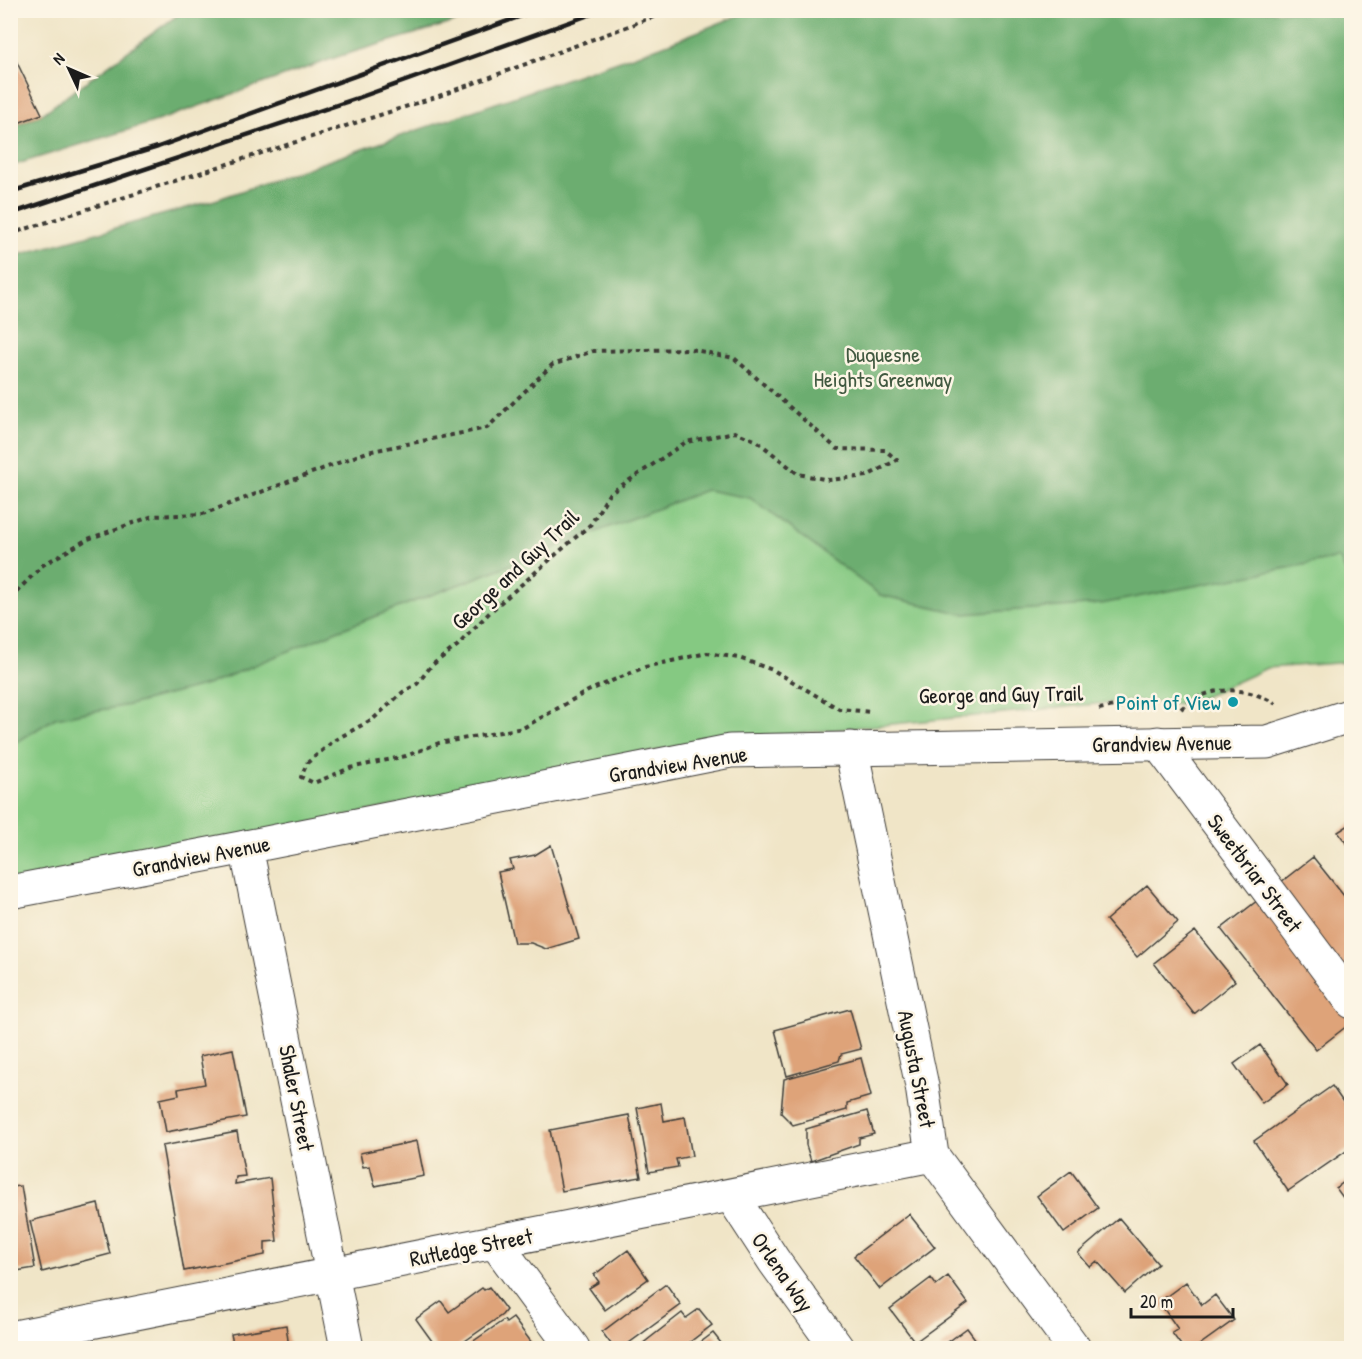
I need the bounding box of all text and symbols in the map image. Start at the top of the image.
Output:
north arrow [39,39,99,99]
text: N [47,48,69,69]
park label: Duquesne Heights Greenway [814,339,952,394]
street label: George and Guy Trail [445,502,585,636]
street label: George and Guy Trail [919,678,1084,710]
place label: Point of View [1116,687,1221,717]
marker: Point of View [1226,695,1240,709]
street label: Grandview Avenue [1092,727,1232,759]
street label: Grandview Avenue [607,738,750,790]
street label: Sweetbriar Street [1201,808,1310,939]
street label: Grandview Avenue [130,828,273,884]
street label: Augusta Street [891,1008,943,1131]
street label: Shaler Street [272,1042,322,1154]
street label: Rutledge Street [407,1220,535,1274]
street label: Orlena Way [745,1226,821,1318]
scale bar [1131,1281,1233,1319]
text: 20 m [1140,1289,1173,1314]

